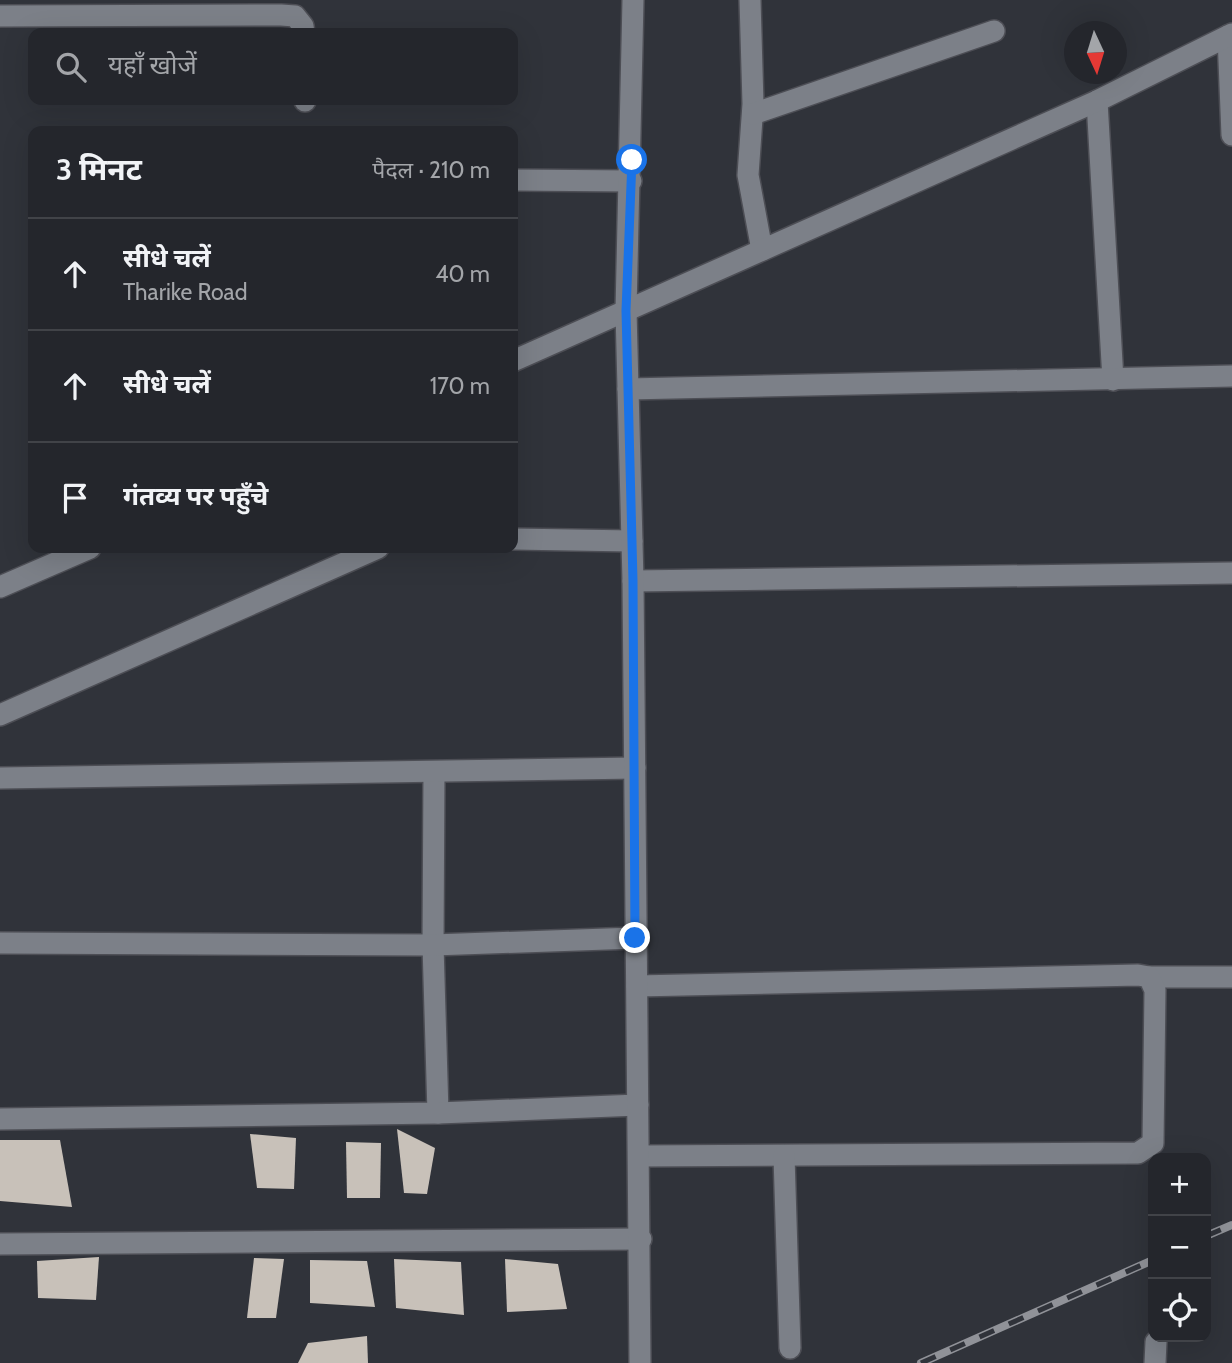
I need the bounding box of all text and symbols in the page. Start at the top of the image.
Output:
north arrow [1064,21,1127,84]
search box [28,28,518,105]
icon: search [52,48,90,86]
text: यहाँ खोजें [108,49,197,81]
route start [616,144,647,175]
text: 3 मिनट [56,151,142,188]
text: पैदल · 210 m [372,156,490,184]
text: सीधे चलें [123,242,211,274]
icon: ahead [56,255,94,293]
text: 40 m [435,260,490,288]
text: Tharike Road [123,278,247,306]
icon: ahead [56,367,94,405]
text: सीधे चलें [123,368,211,400]
text: 170 m [430,372,490,400]
icon: arrive [56,479,94,517]
text: गंतव्य पर पहुँचे [123,480,268,512]
route end [619,922,650,953]
map controls [1148,1153,1211,1342]
button: + [1148,1153,1211,1216]
button: − [1148,1216,1211,1279]
button: locate [1148,1279,1211,1342]

